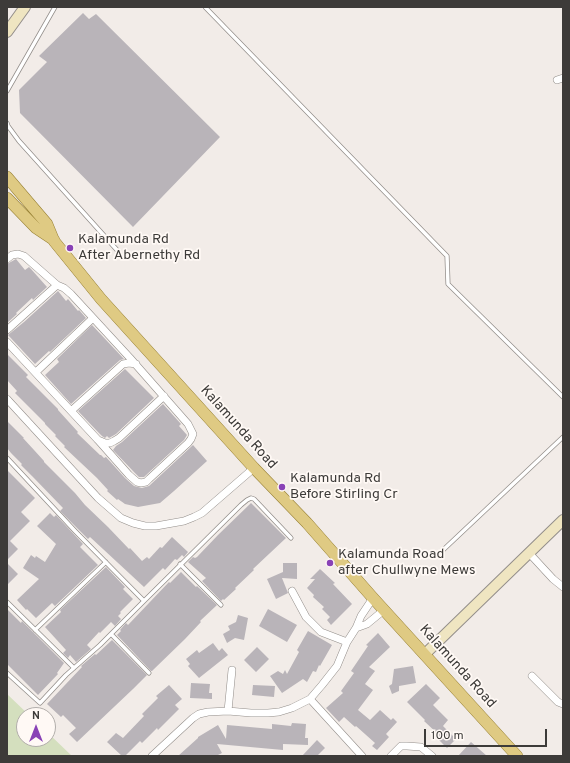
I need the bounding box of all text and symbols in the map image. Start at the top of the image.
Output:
place label: Kalamunda Rd After Abernethy Rd [78,232,200,264]
marker: Kalamunda Rd After Abernethy Rd [65,243,75,253]
street label: Kalamunda Road [196,383,280,473]
place label: Kalamunda Rd Before Stirling Cr [290,471,398,504]
marker: Kalamunda Rd Before Stirling Cr [277,482,287,492]
place label: Kalamunda Road after Chullwyne Mews [338,547,476,580]
marker: Kalamunda Road after Chullwyne Mews [325,558,335,568]
street label: Kalamunda Road [415,622,499,712]
north arrow [16,707,56,747]
text: N [32,709,40,723]
scale bar [426,721,549,747]
text: 100 m [431,728,464,744]

